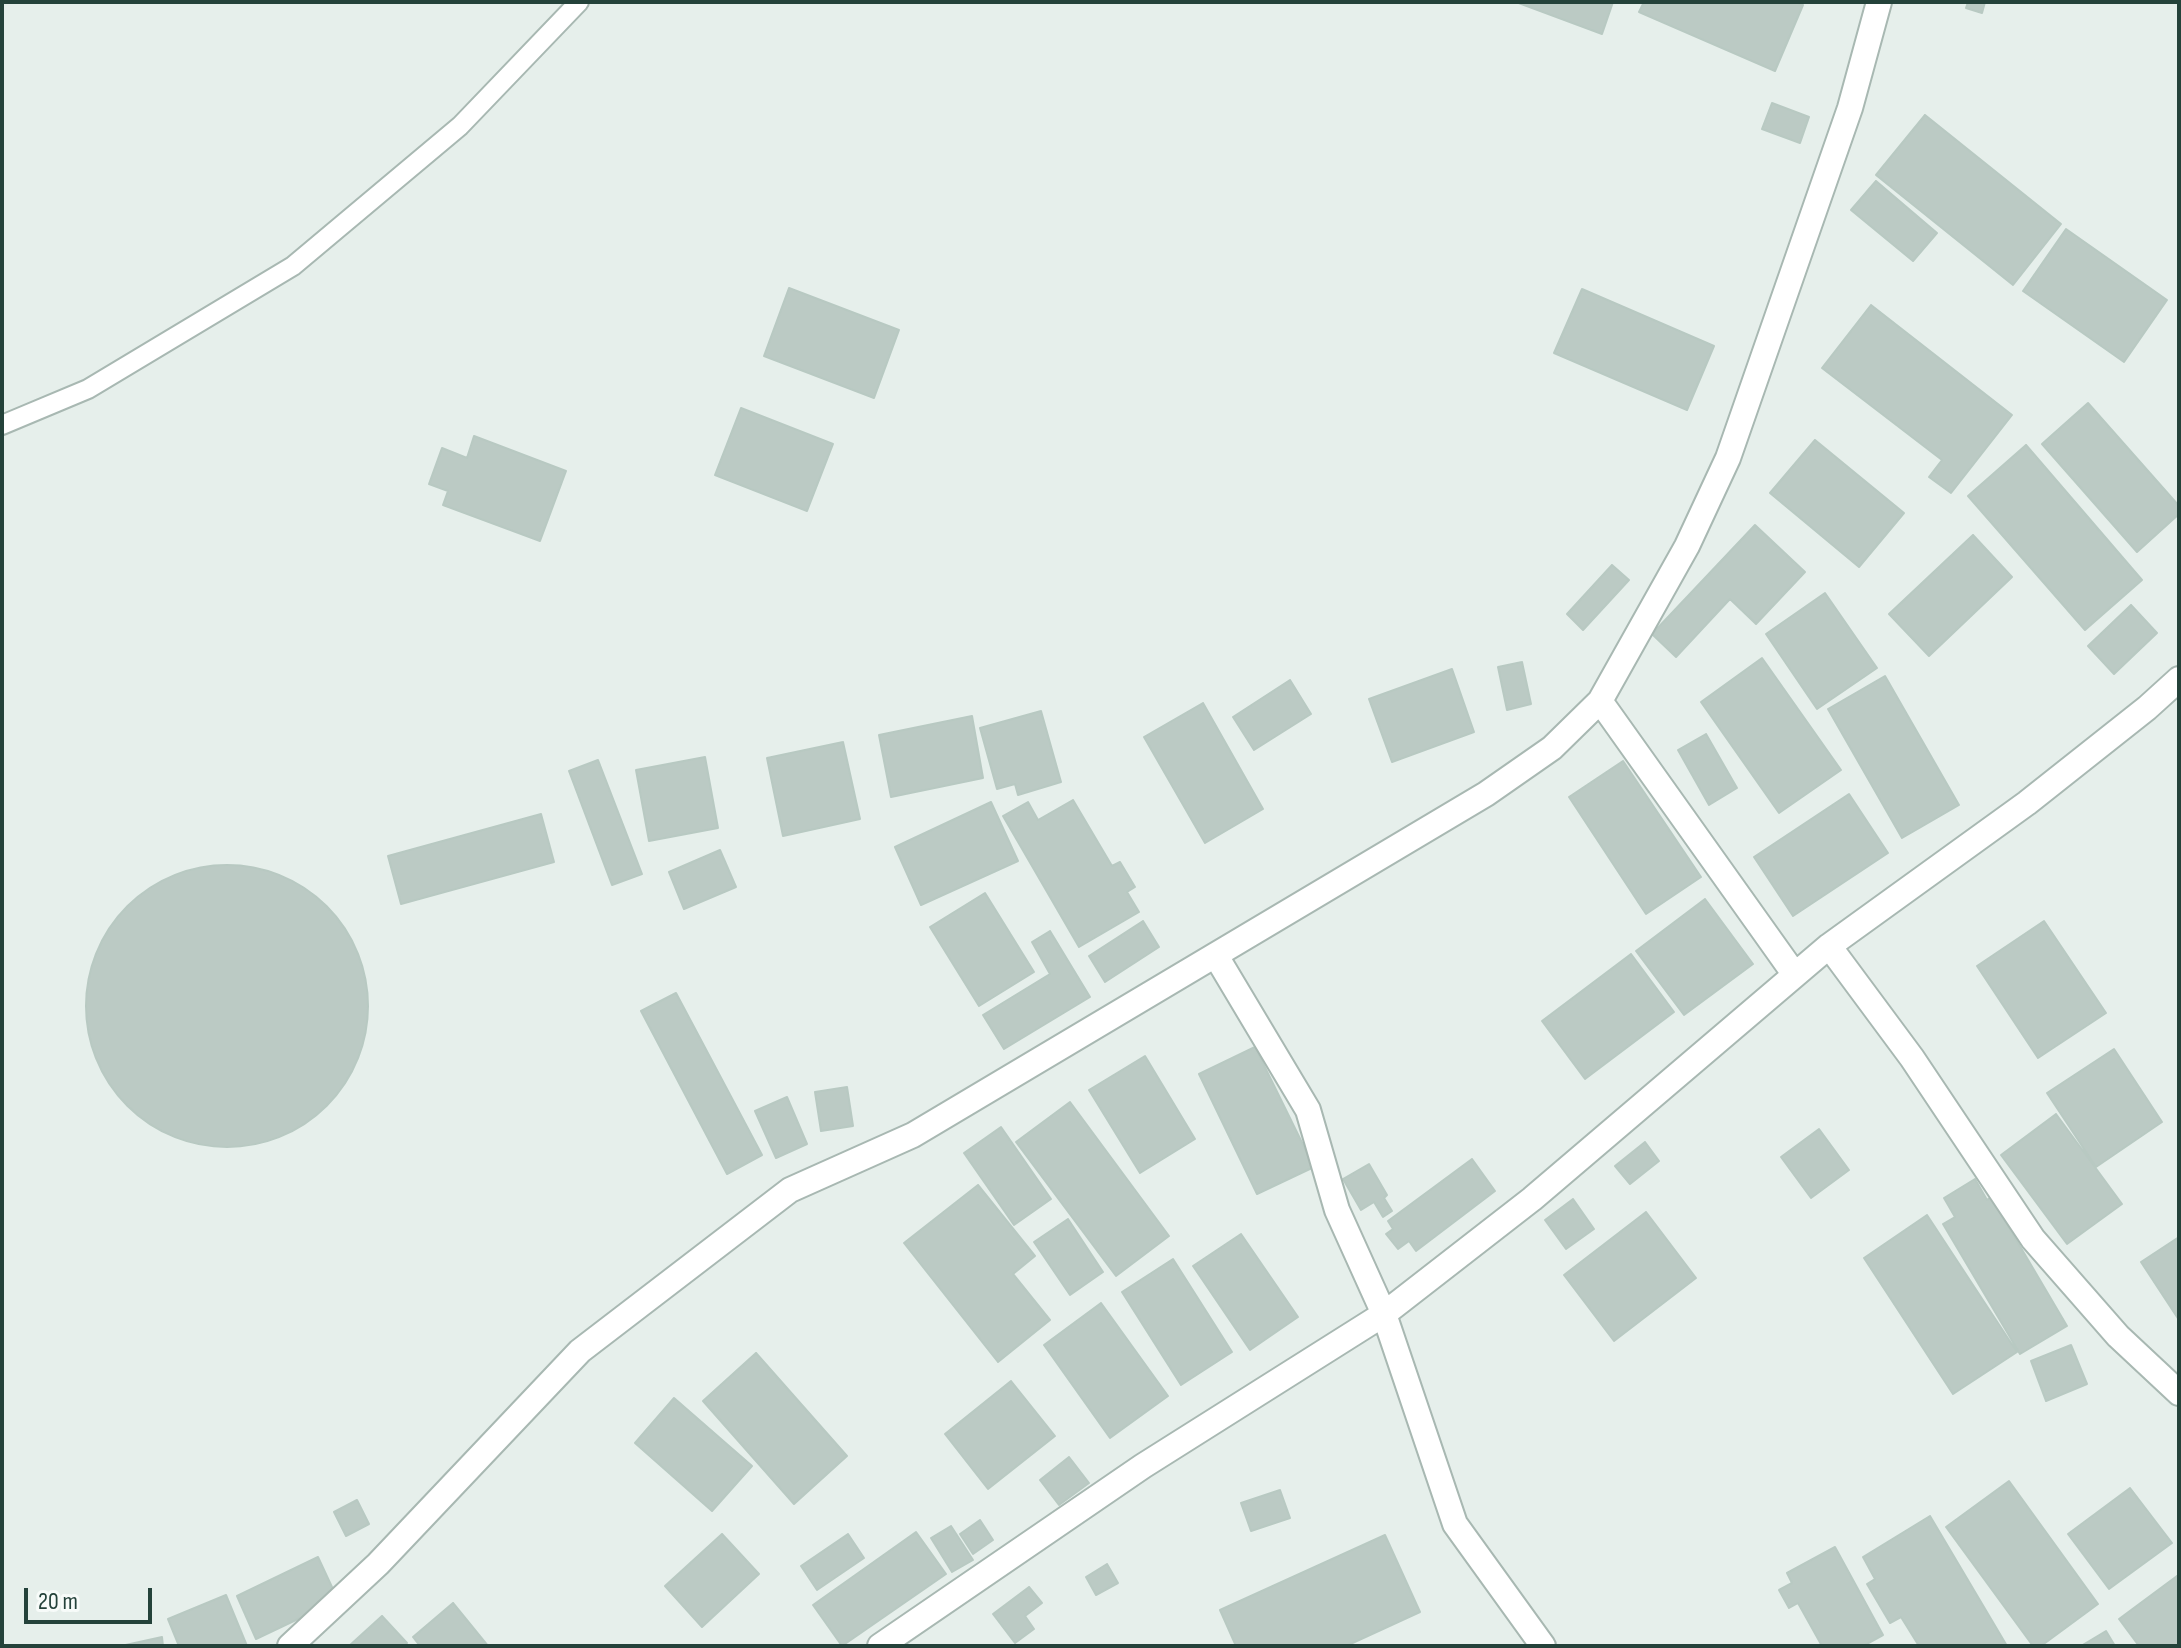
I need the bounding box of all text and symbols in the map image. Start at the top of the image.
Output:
scale bar [28,1572,156,1622]
text: 20 m [38,1587,78,1616]

